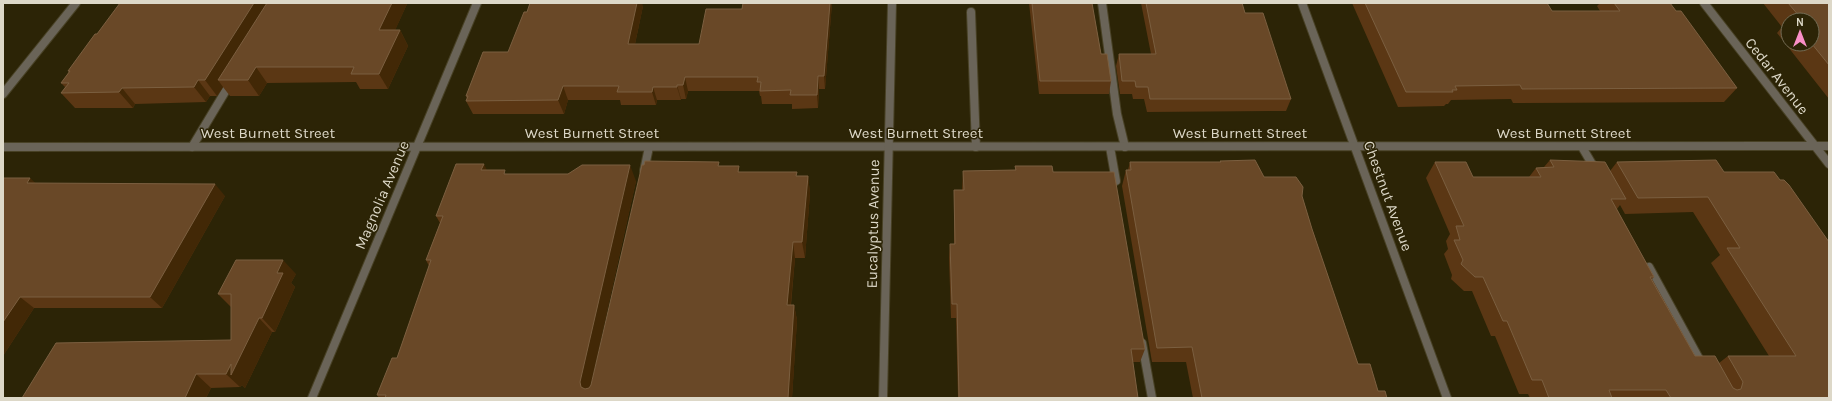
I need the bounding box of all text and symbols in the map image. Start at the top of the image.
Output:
north arrow [1780,12,1820,52]
text: N [1796,16,1804,29]
street label: Cedar Avenue [1741,34,1813,118]
street label: West Burnett Street [201,124,336,142]
street label: West Burnett Street [525,124,660,142]
street label: West Burnett Street [849,124,984,142]
street label: West Burnett Street [1173,124,1308,142]
street label: West Burnett Street [1497,124,1632,142]
street label: Magnolia Avenue [351,138,413,252]
street label: Chestnut Avenue [1360,138,1416,254]
street label: Eucalyptus Avenue [863,159,883,289]

